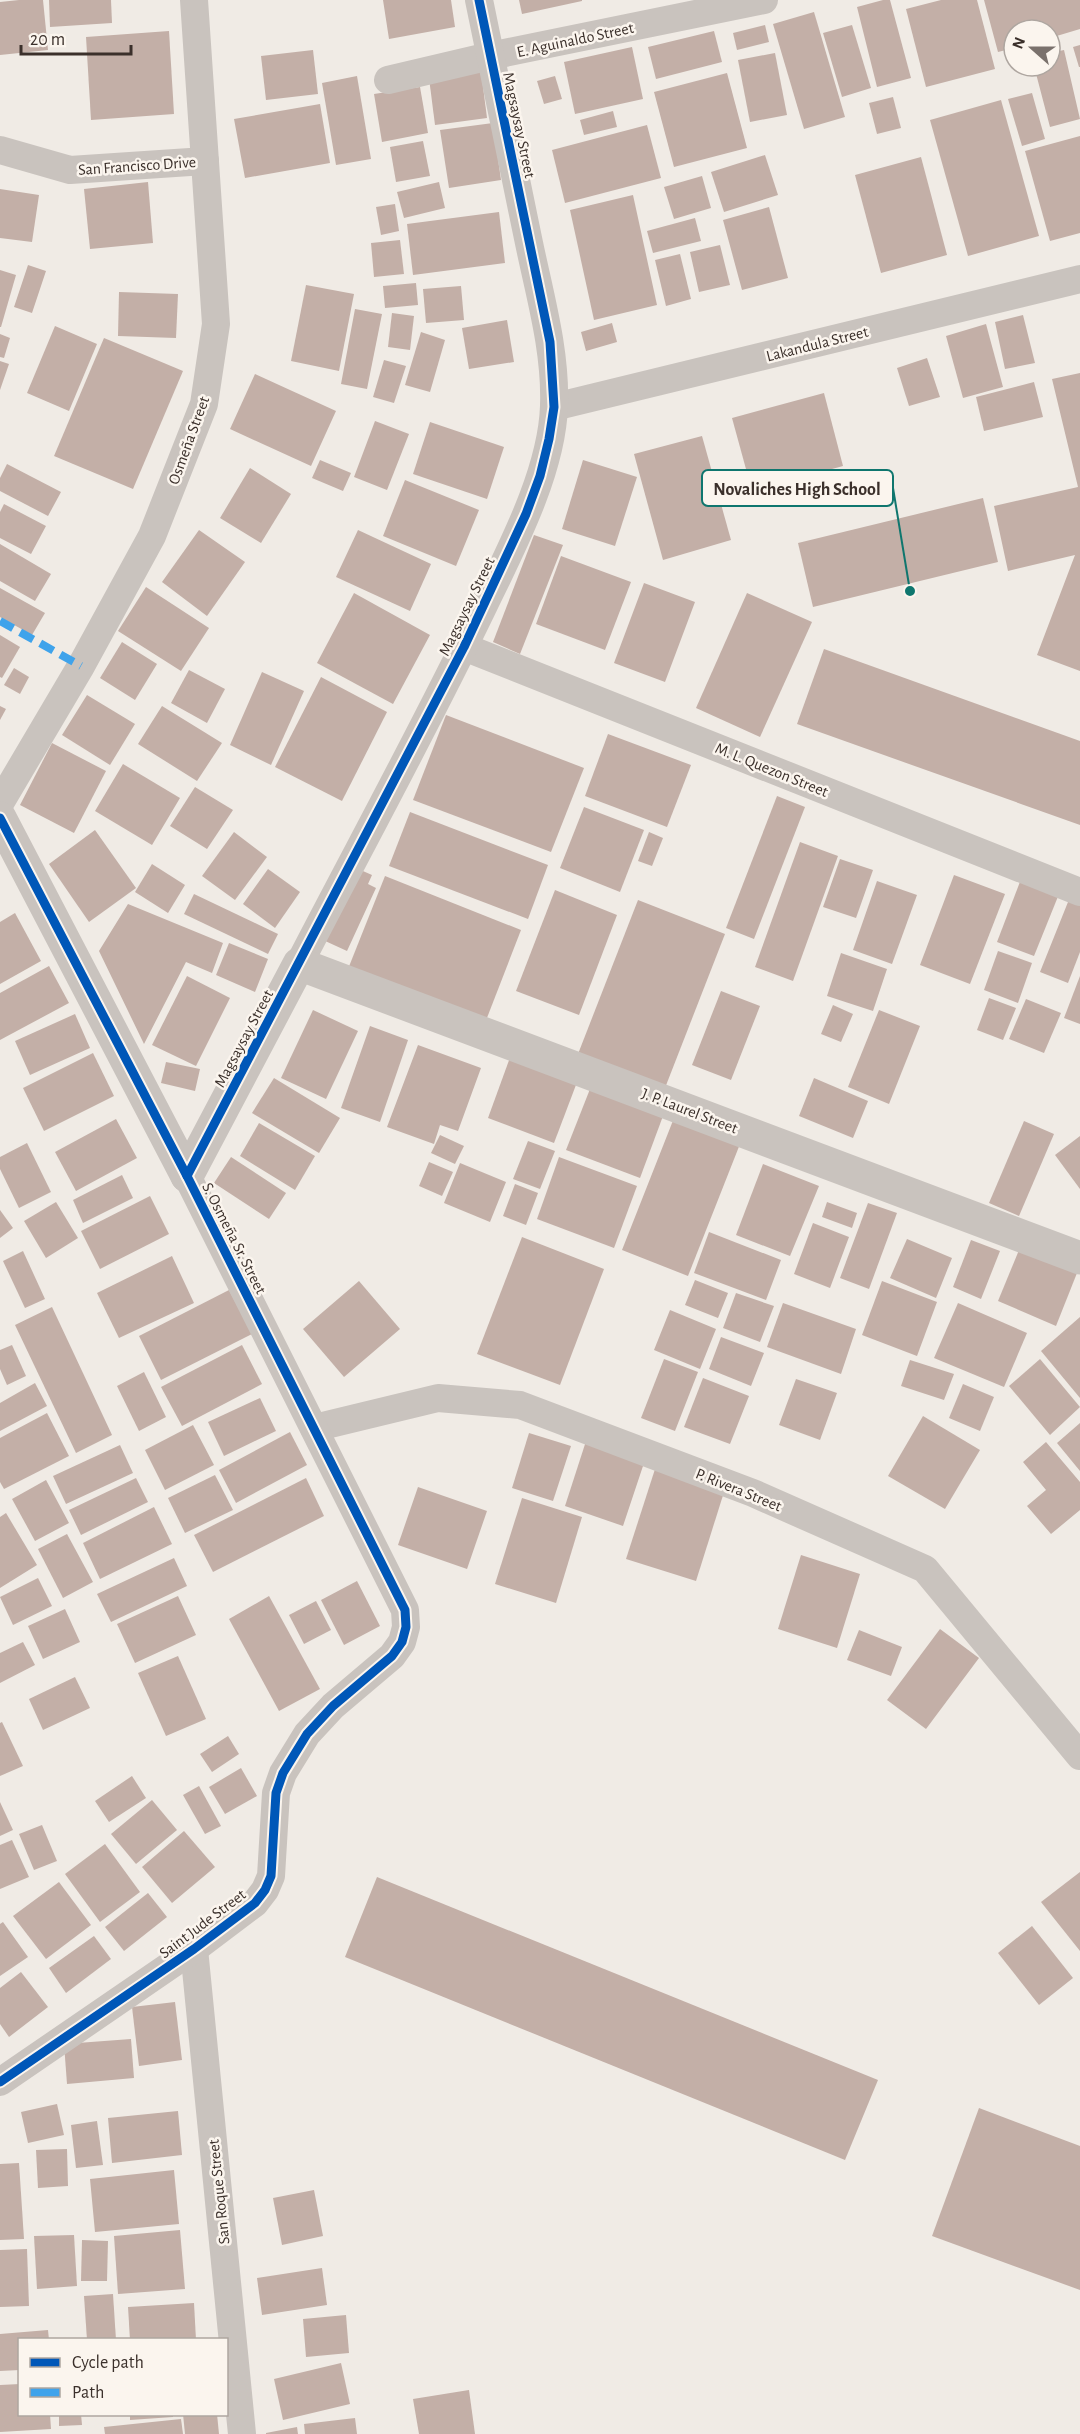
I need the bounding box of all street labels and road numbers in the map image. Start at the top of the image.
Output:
street label: E. Aguinaldo Street [515,20,635,60]
street label: Magsaysay Street [499,71,538,180]
street label: San Francisco Drive [78,154,197,178]
street label: Lakandula Street [765,324,870,364]
street label: Osmeña Street [166,394,212,486]
street label: Magsaysay Street [436,554,499,659]
street label: M. L. Quezon Street [712,740,830,801]
street label: Magsaysay Street [212,987,277,1090]
street label: J. P. Laurel Street [639,1085,740,1137]
street label: S. Osmeña Sr. Street [199,1180,269,1297]
street label: P. Rivera Street [693,1465,784,1514]
street label: Saint Jude Street [156,1886,249,1961]
street label: San Roque Street [206,2139,232,2245]

